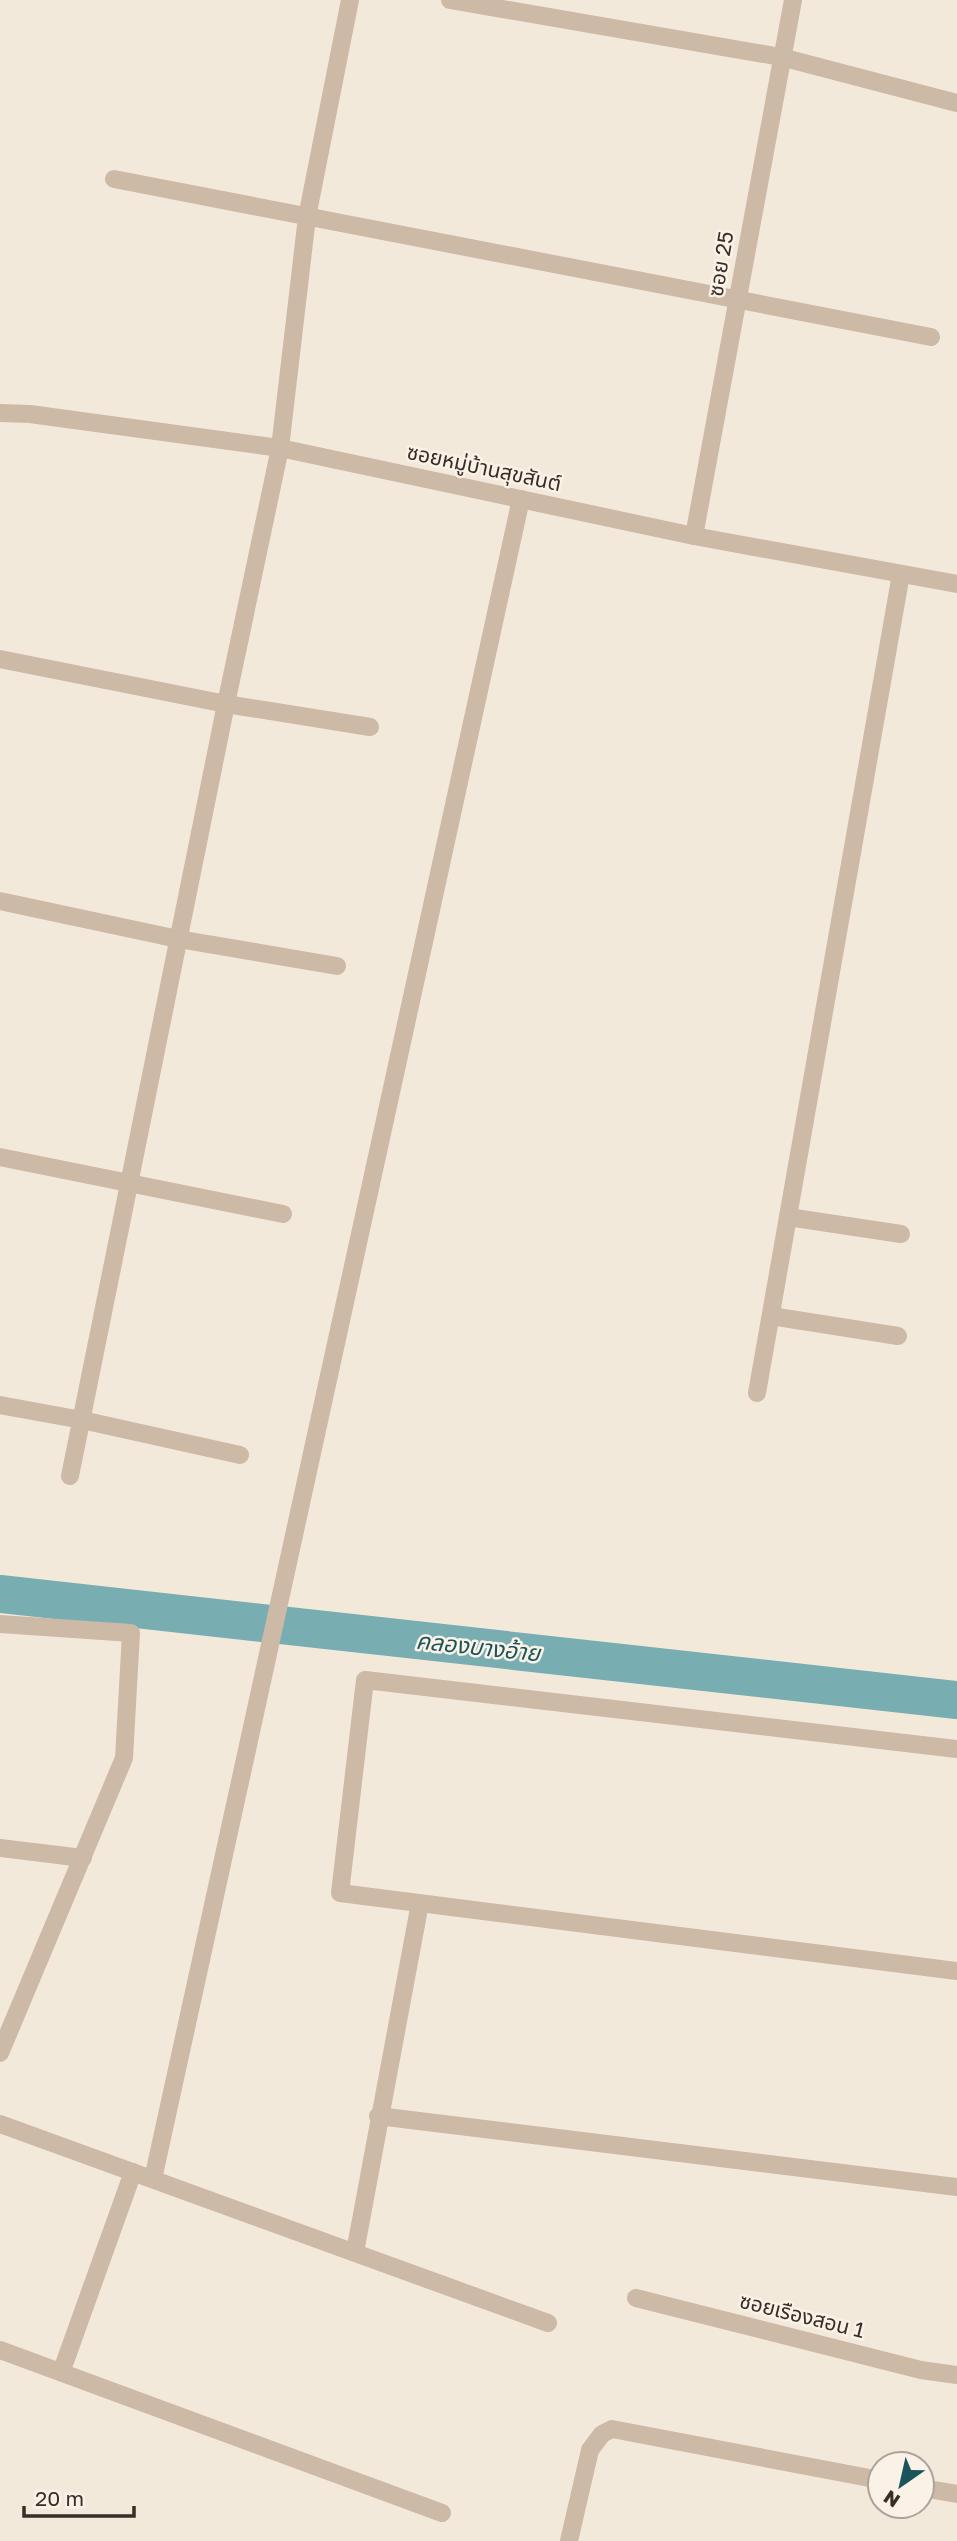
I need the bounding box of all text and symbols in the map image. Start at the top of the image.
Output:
street label: ซอย 25 [701,229,739,298]
street label: ซอยหมู่บ้านสุขสันต์ [404,438,564,497]
water label: คลองบางอ้าย [415,1626,543,1667]
street label: ซอยเรืองสอน 1 [737,2287,868,2343]
north arrow [866,2450,936,2520]
scale bar [24,2474,135,2518]
text: 20 m [35,2485,84,2511]
text: N [879,2486,904,2513]

